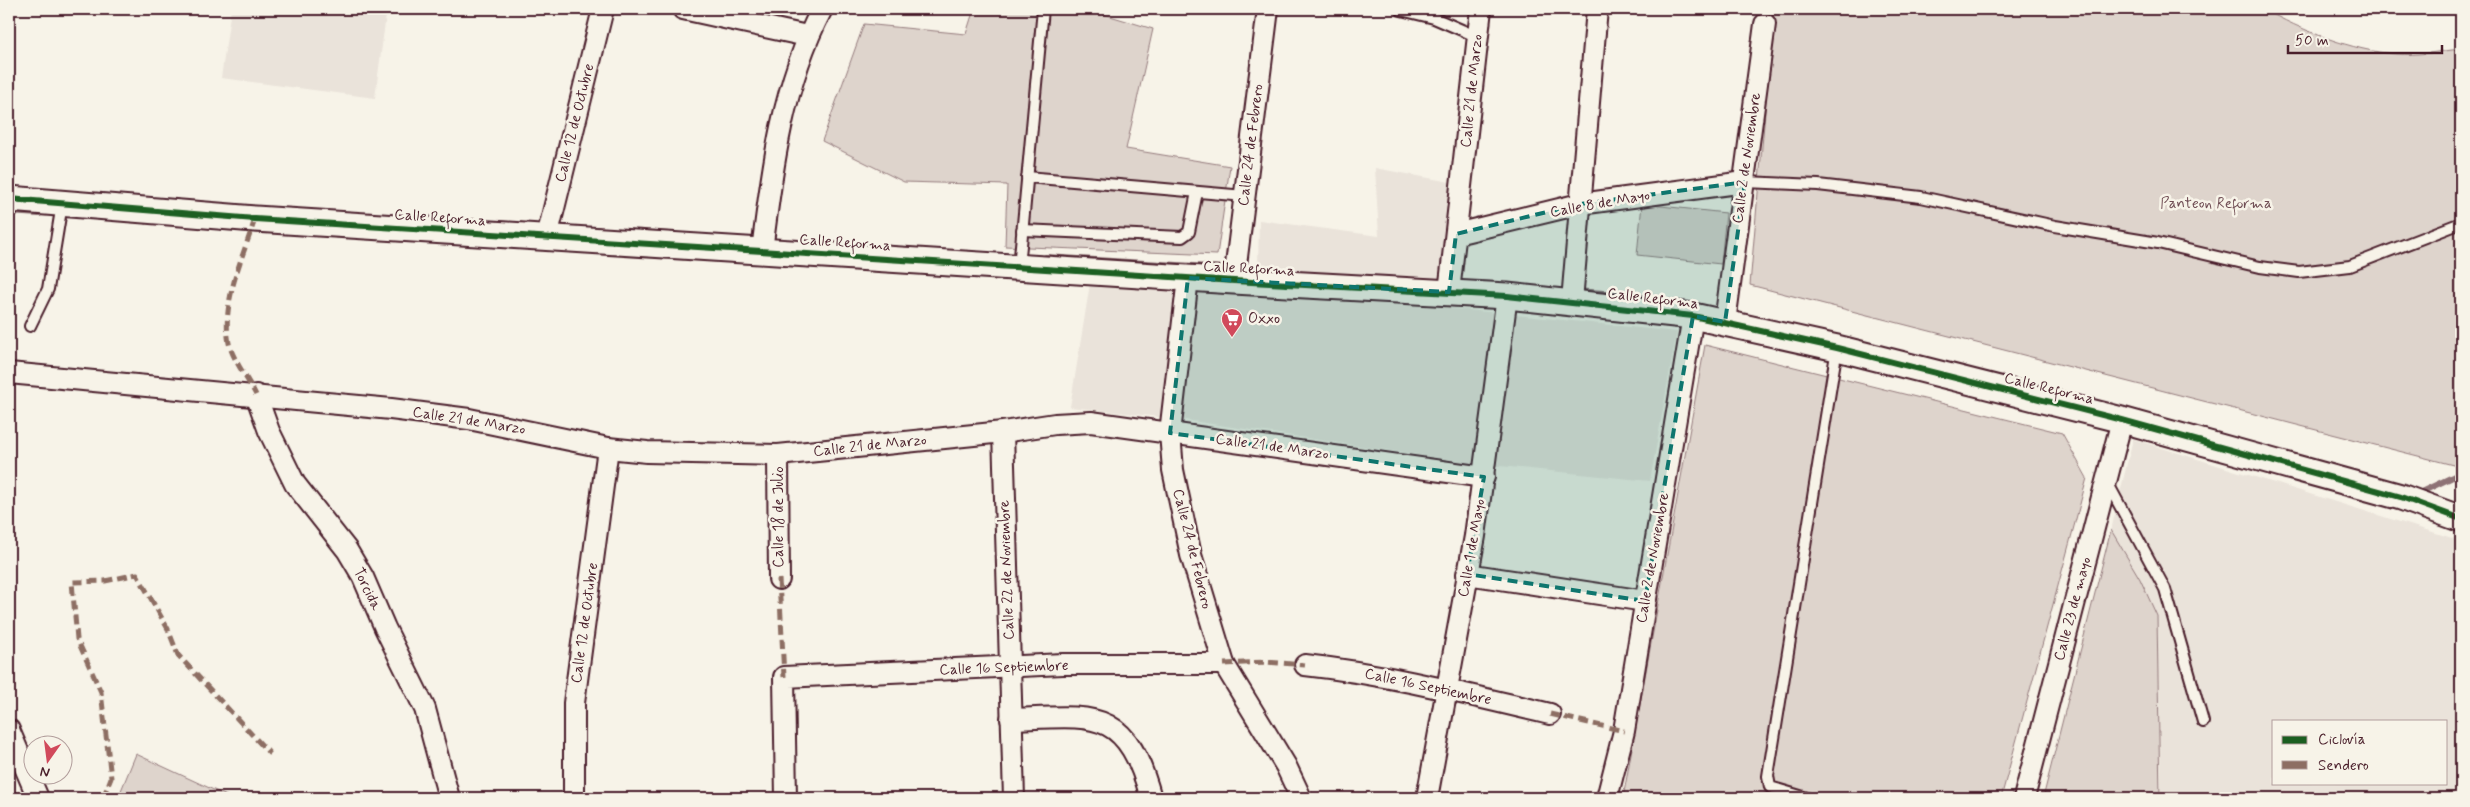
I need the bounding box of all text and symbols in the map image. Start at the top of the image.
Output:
scale bar [2288,22,2441,54]
text: 50 m [2295,31,2329,51]
street label: Calle 21 de Marzo [1456,33,1488,149]
street label: Calle 12 de Octubre [551,61,599,184]
street label: Calle 24 de Febrero [1234,83,1268,207]
street label: Calle 2 de Noviembre [1728,91,1766,225]
street label: Calle 8 de Mayo [1548,185,1652,223]
park label: Panteon Reforma [2160,194,2272,216]
street label: Calle Reforma [393,205,487,233]
street label: Calle Reforma [798,230,892,258]
street label: Calle Reforma [1203,257,1296,283]
street label: Calle Reforma [1606,283,1700,317]
supermarket icon: Oxxo [1220,307,1244,338]
place label: Oxxo [1248,309,1280,329]
street label: Calle Reforma [2002,368,2096,412]
street label: Calle 21 de Marzo [411,402,527,440]
street label: Calle 21 de Marzo [1214,429,1330,465]
street label: Calle 21 de Marzo [812,430,928,462]
street label: Calle 18 de Julio [769,466,789,568]
street label: Calle 24 de Febrero [1167,487,1217,611]
street label: Calle 2 de Noviembre [1632,491,1674,625]
street label: Calle 1 de Mayo [1454,497,1491,599]
street label: Calle 22 de Noviembre [995,500,1019,640]
street label: Calle 23 de mayo [2050,555,2097,663]
street label: Calle 12 de Octubre [567,561,603,685]
street label: Torcida [348,564,386,615]
street label: Calle 16 Septiembre [939,656,1069,680]
street label: Calle 16 Septiembre [1363,664,1494,710]
legend [2272,720,2448,784]
text: Ciclovía [2318,730,2366,750]
north arrow [22,734,72,784]
text: Sendero [2318,756,2369,776]
text: N [38,762,52,782]

